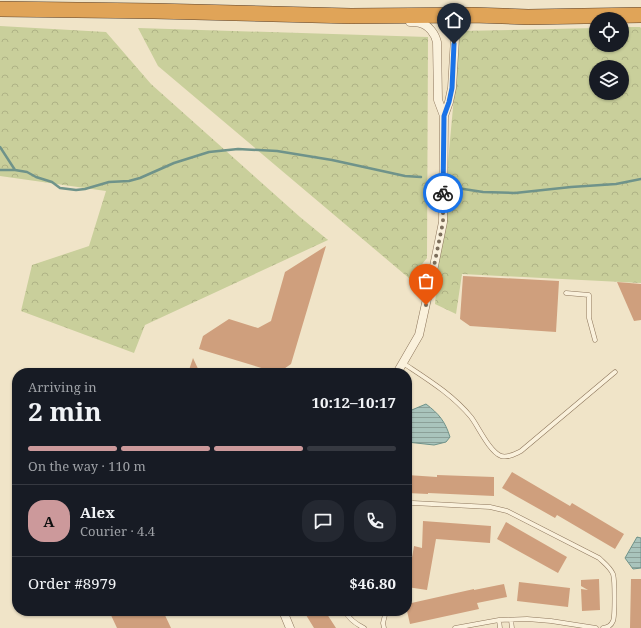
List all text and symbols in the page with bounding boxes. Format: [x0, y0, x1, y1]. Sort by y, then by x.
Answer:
pin [437, 3, 471, 44]
icon: home [443, 9, 465, 31]
map controls [589, 12, 629, 100]
button: locate [589, 12, 629, 52]
button: layers [589, 60, 629, 100]
courier [423, 173, 463, 213]
icon: bike [432, 182, 454, 204]
pin [409, 264, 443, 305]
icon: bag [415, 270, 437, 292]
text: Arriving in [28, 378, 97, 396]
text: 10:12–10:17 [312, 392, 396, 412]
text: 2 min [28, 393, 102, 429]
text: On the way · 110 m [28, 457, 146, 475]
button: chat [302, 500, 344, 542]
button: phone [354, 500, 396, 542]
text: Alex [80, 502, 115, 522]
text: A [43, 511, 55, 531]
text: Courier · 4.4 [80, 522, 155, 540]
text: Order #8979 [28, 573, 116, 593]
text: $46.80 [349, 573, 396, 593]

